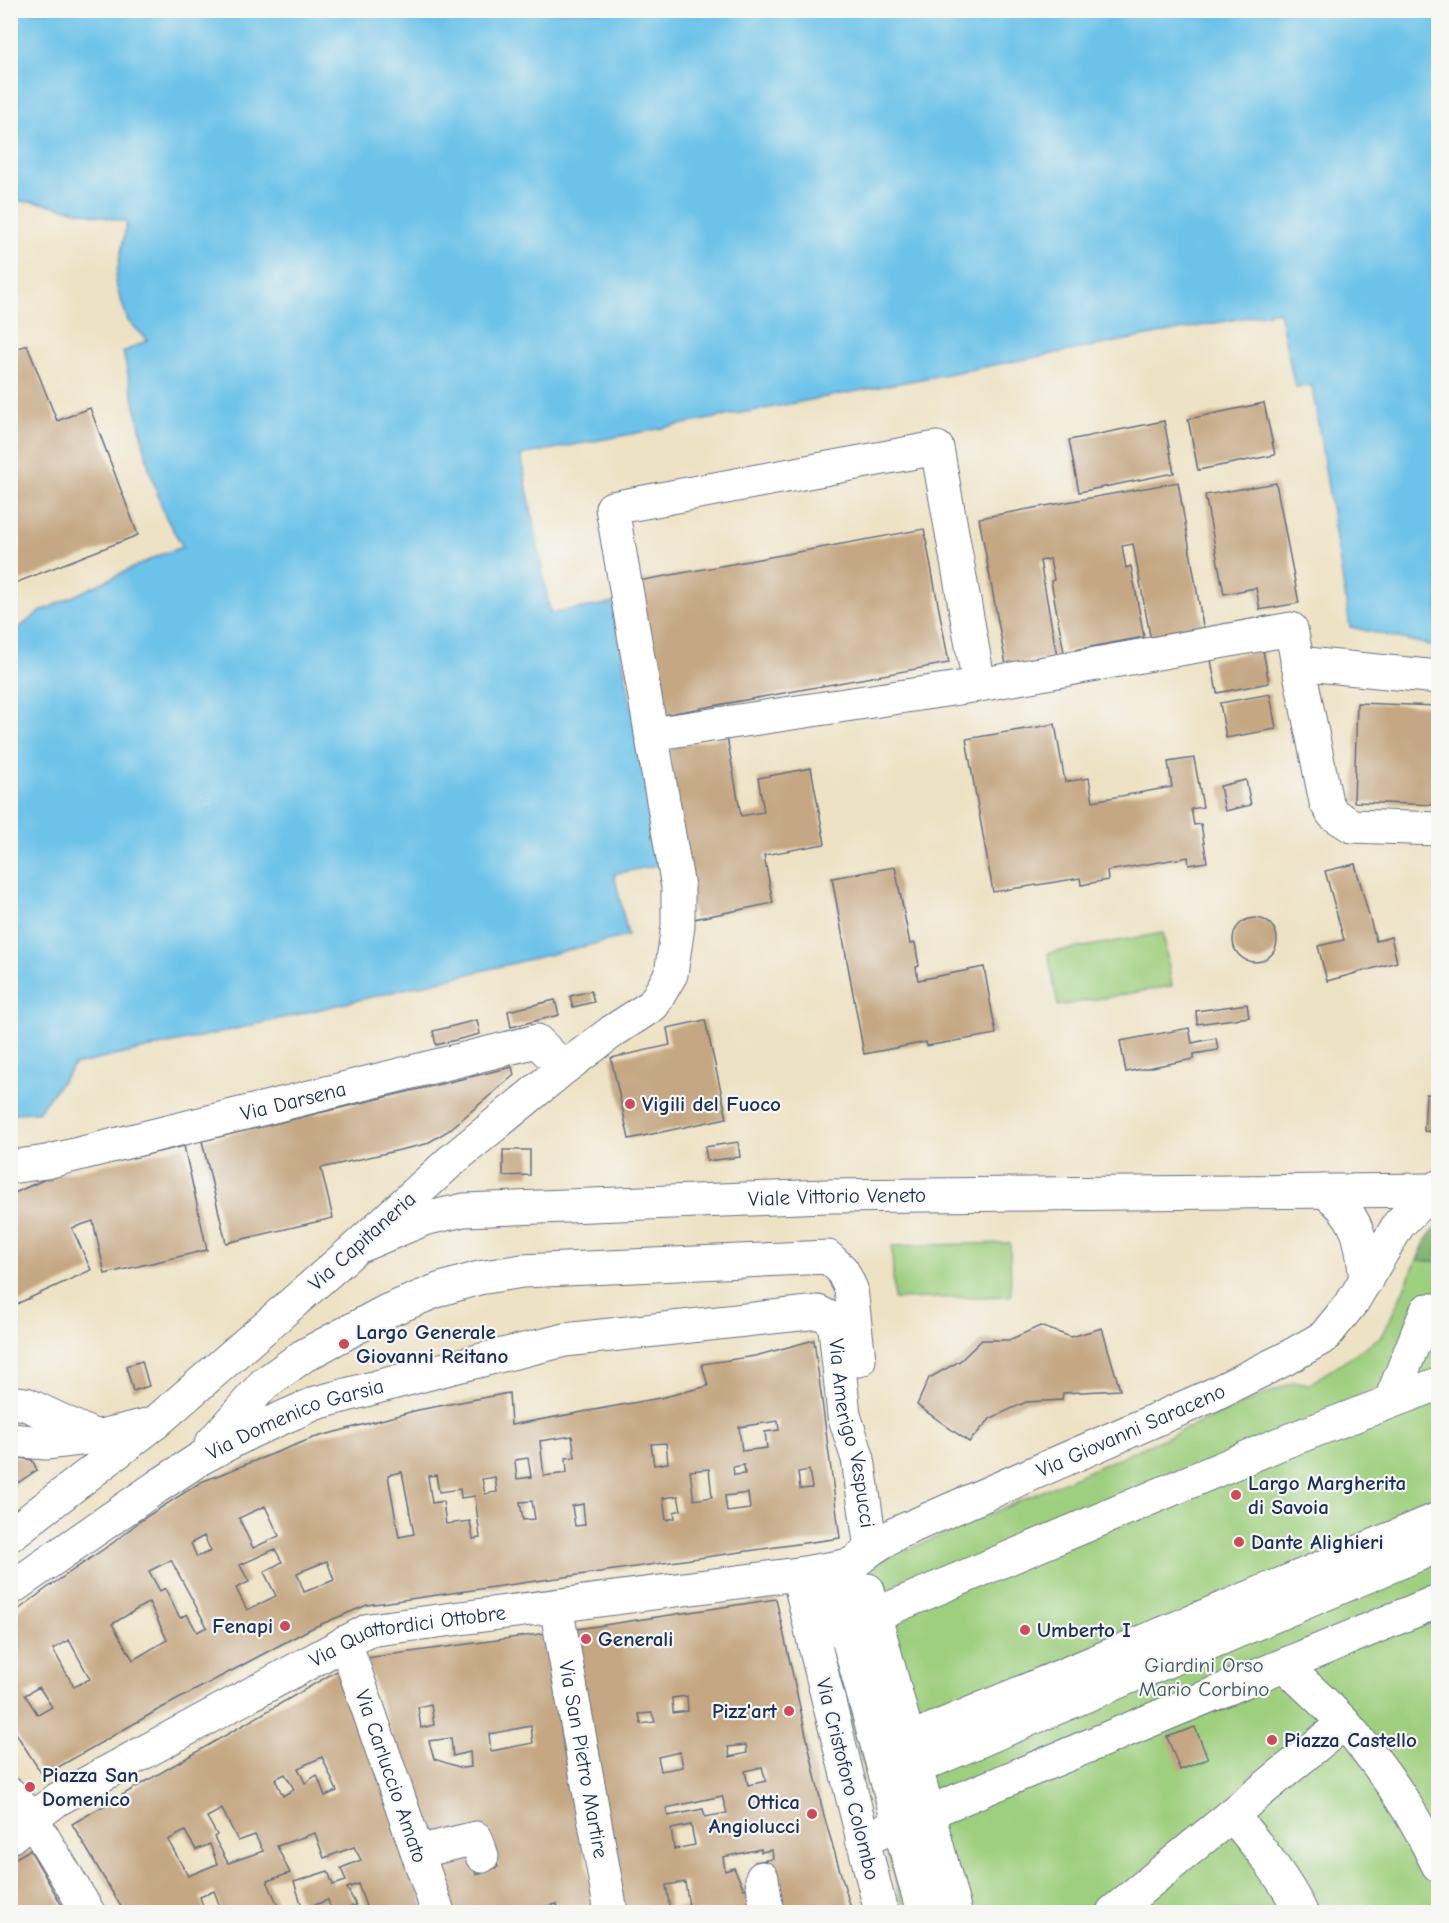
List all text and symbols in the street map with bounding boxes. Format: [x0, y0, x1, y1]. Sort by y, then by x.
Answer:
street label: Via Darsena [238, 1076, 349, 1126]
place label: Vigili del Fuoco [642, 1092, 781, 1116]
marker: Vigili del Fuoco [623, 1097, 637, 1111]
street label: Viale Vittorio Veneto [748, 1183, 926, 1211]
street label: Via Capitaneria [304, 1187, 420, 1295]
place label: Largo Generale Giovanni Reitano [356, 1320, 508, 1368]
marker: Largo Generale Giovanni Reitano [337, 1337, 351, 1351]
street label: Via Amerigo Vespucci [824, 1337, 880, 1529]
street label: Via Domenico Garsia [202, 1374, 386, 1465]
street label: Via Giovanni Saraceno [1033, 1378, 1229, 1482]
place label: Largo Margherita di Savoia [1248, 1471, 1406, 1519]
marker: Largo Margherita di Savoia [1229, 1488, 1243, 1502]
place label: Dante Alighieri [1251, 1530, 1384, 1554]
marker: Dante Alighieri [1232, 1535, 1246, 1549]
street label: Via Quattordici Ottobre [305, 1600, 507, 1672]
place label: Fenapi [212, 1614, 273, 1638]
place label: Umberto I [1037, 1618, 1131, 1642]
marker: Fenapi [278, 1619, 292, 1633]
marker: Umberto I [1018, 1623, 1032, 1637]
place label: Generali [598, 1627, 673, 1651]
marker: Generali [579, 1632, 593, 1646]
park label: Giardini Orso Mario Corbino [1139, 1653, 1269, 1701]
street label: Via San Pietro Martire [554, 1659, 613, 1860]
street label: Via Cristoforo Colombo [811, 1676, 885, 1882]
street label: Via Carluccio Amato [350, 1687, 432, 1866]
place label: Pizz'art [712, 1699, 778, 1723]
marker: Pizz'art [782, 1704, 796, 1718]
place label: Piazza Castello [1284, 1728, 1417, 1752]
marker: Piazza Castello [1265, 1733, 1279, 1747]
place label: Piazza San Domenico [42, 1763, 139, 1811]
marker: Piazza San Domenico [23, 1780, 37, 1794]
place label: Ottica Angiolucci [709, 1790, 800, 1838]
marker: Ottica Angiolucci [805, 1807, 819, 1821]

